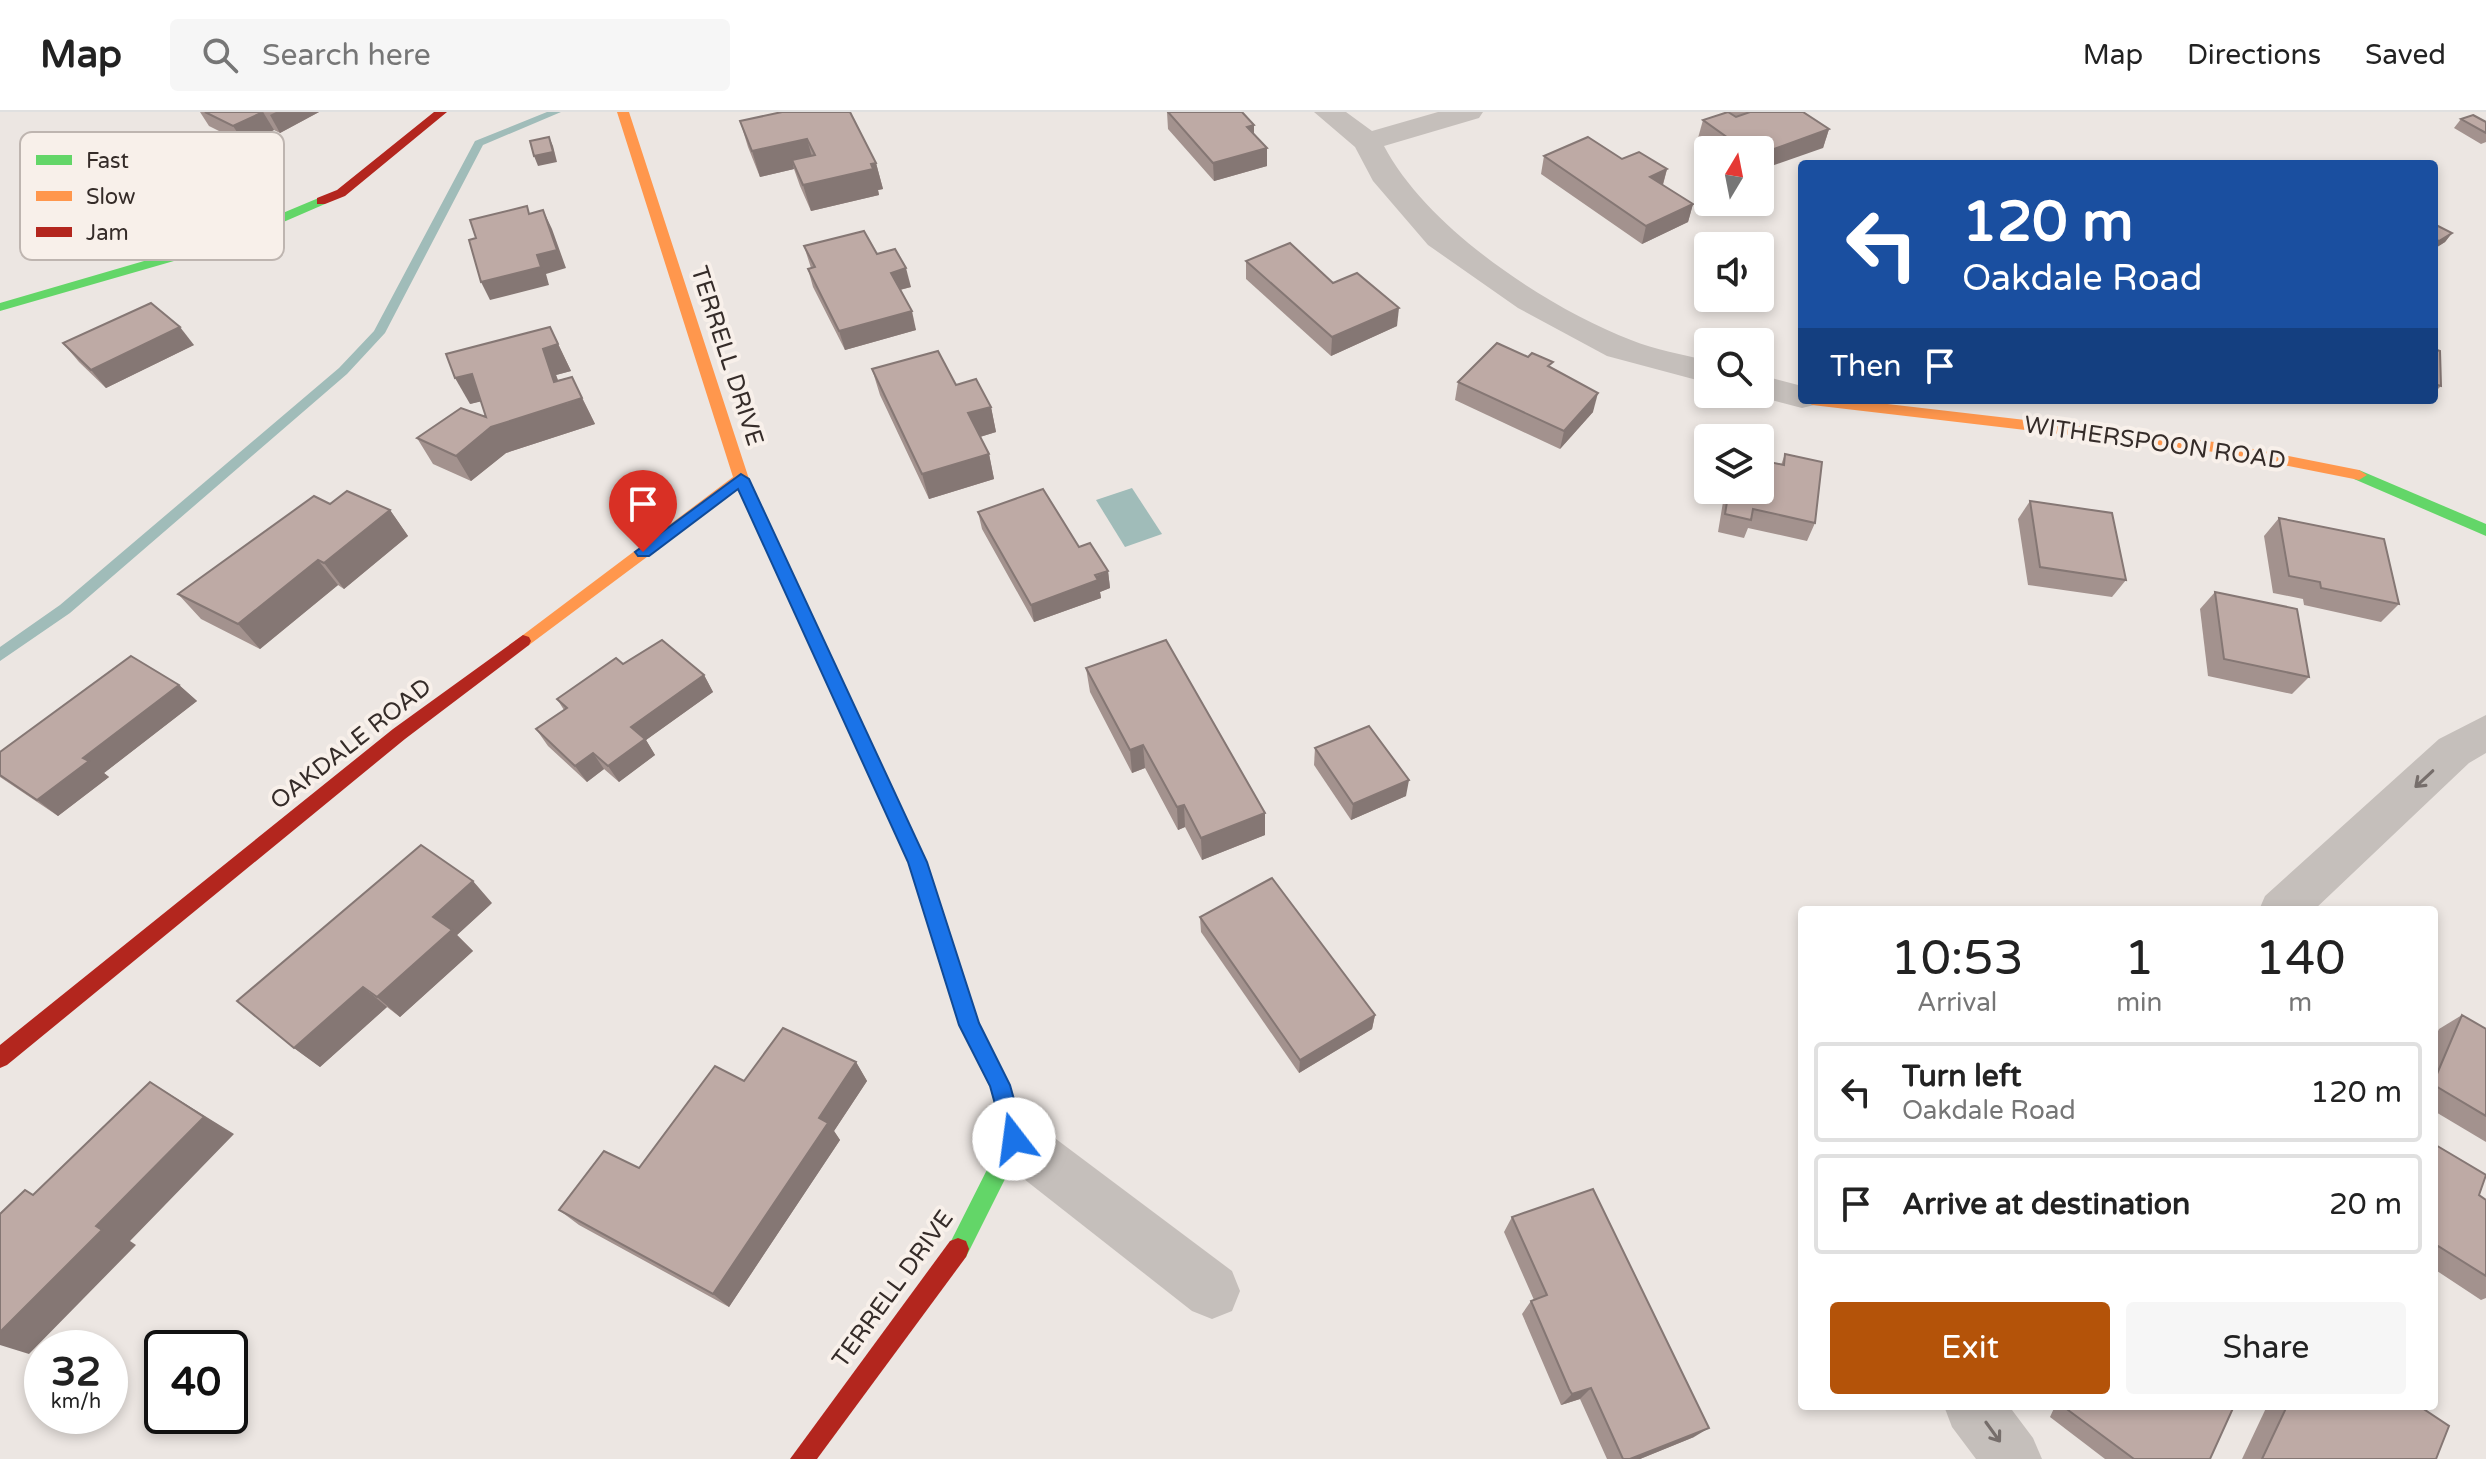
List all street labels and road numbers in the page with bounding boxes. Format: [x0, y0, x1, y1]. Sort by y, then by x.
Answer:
street label: TERRELL DRIVE [684, 262, 770, 450]
street label: WITHERSPOON ROAD [2022, 410, 2288, 476]
street label: OAKDALE ROAD [265, 672, 437, 816]
street label: TERRELL DRIVE [826, 1205, 960, 1373]

